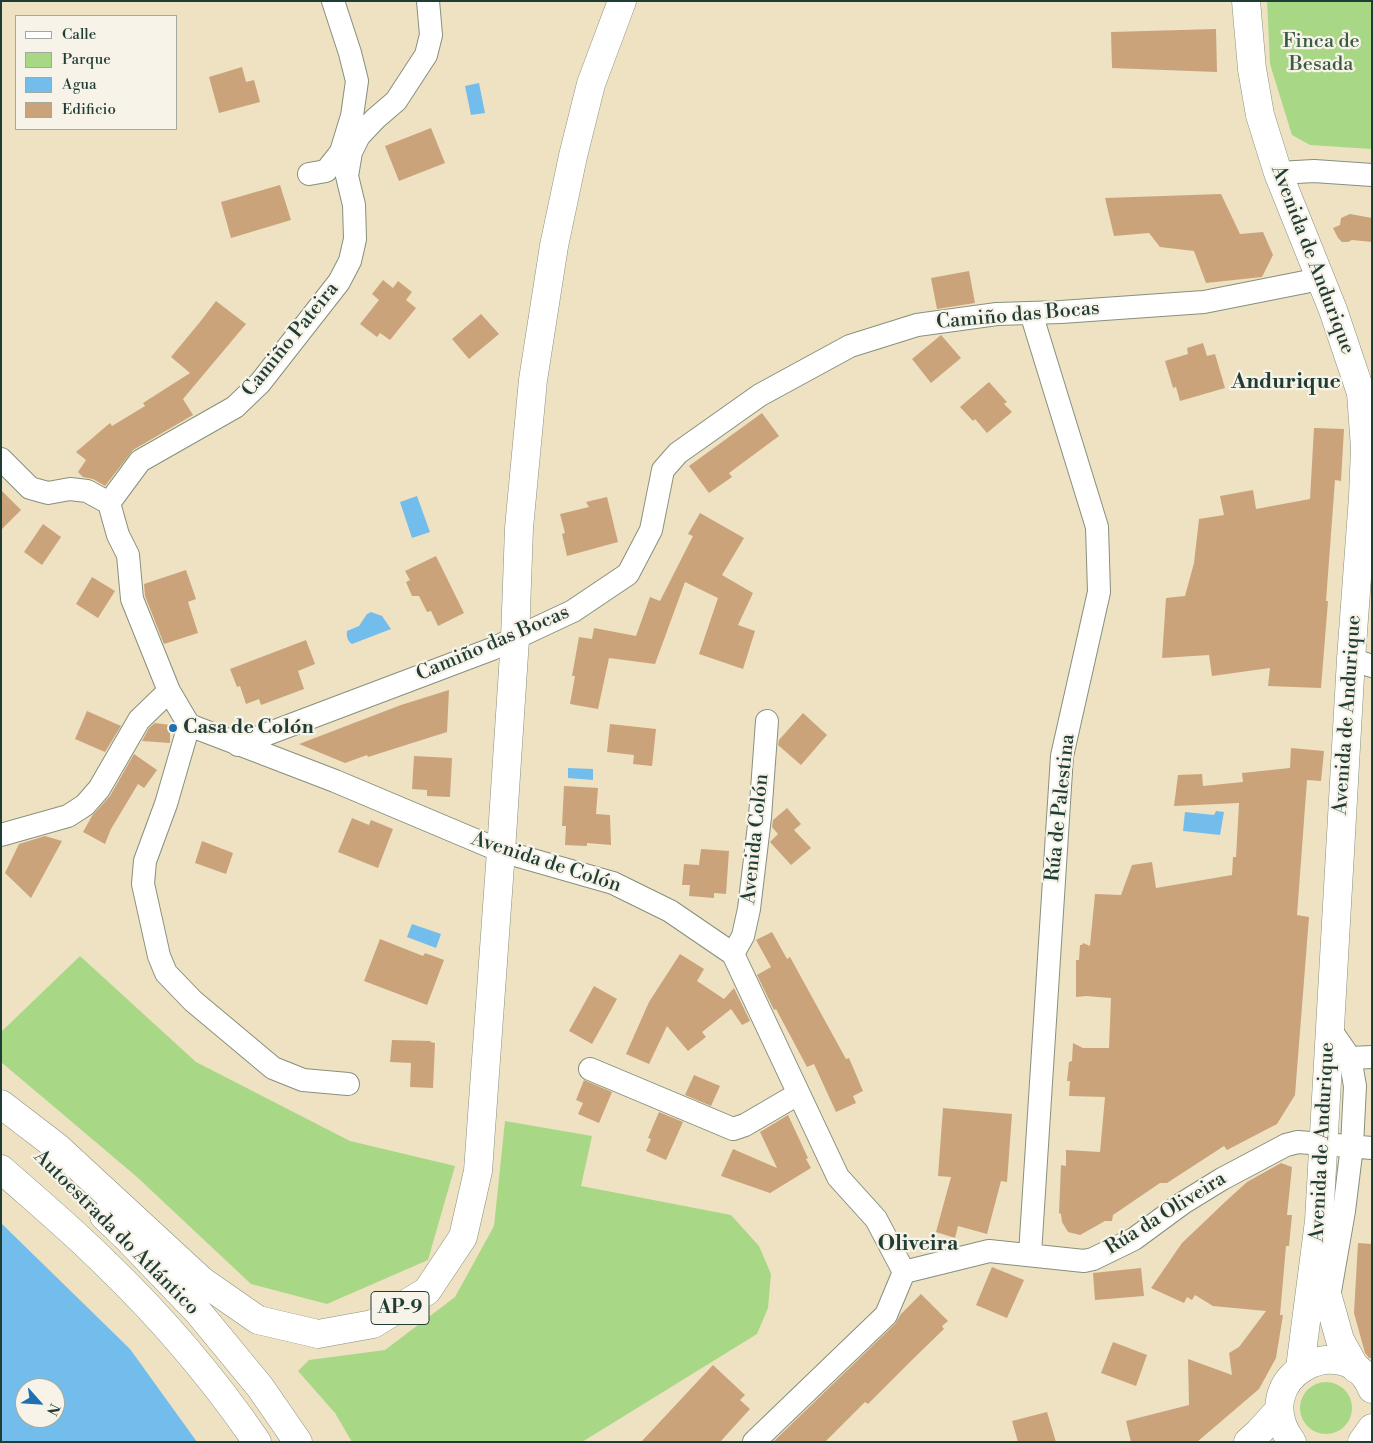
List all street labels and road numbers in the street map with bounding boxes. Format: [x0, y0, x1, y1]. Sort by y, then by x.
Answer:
street label: Avenida de Andurique [1265, 162, 1359, 358]
street label: Camiño Pateira [238, 278, 344, 402]
street label: Camiño das Bocas [935, 297, 1101, 335]
street label: Camiño das Bocas [413, 601, 573, 687]
street label: Avenida de Andurique [1329, 614, 1367, 816]
street label: Rúa de Palestina [1041, 733, 1081, 883]
street label: Avenida Colón [737, 773, 775, 905]
street label: Avenida de Colón [468, 827, 624, 899]
street label: Avenida de Andurique [1306, 1041, 1340, 1243]
street label: Autoestrada do Atlántico [28, 1145, 204, 1321]
street label: Rúa da Oliveira [1101, 1167, 1231, 1261]
road number: AP-9 [371, 1292, 429, 1325]

